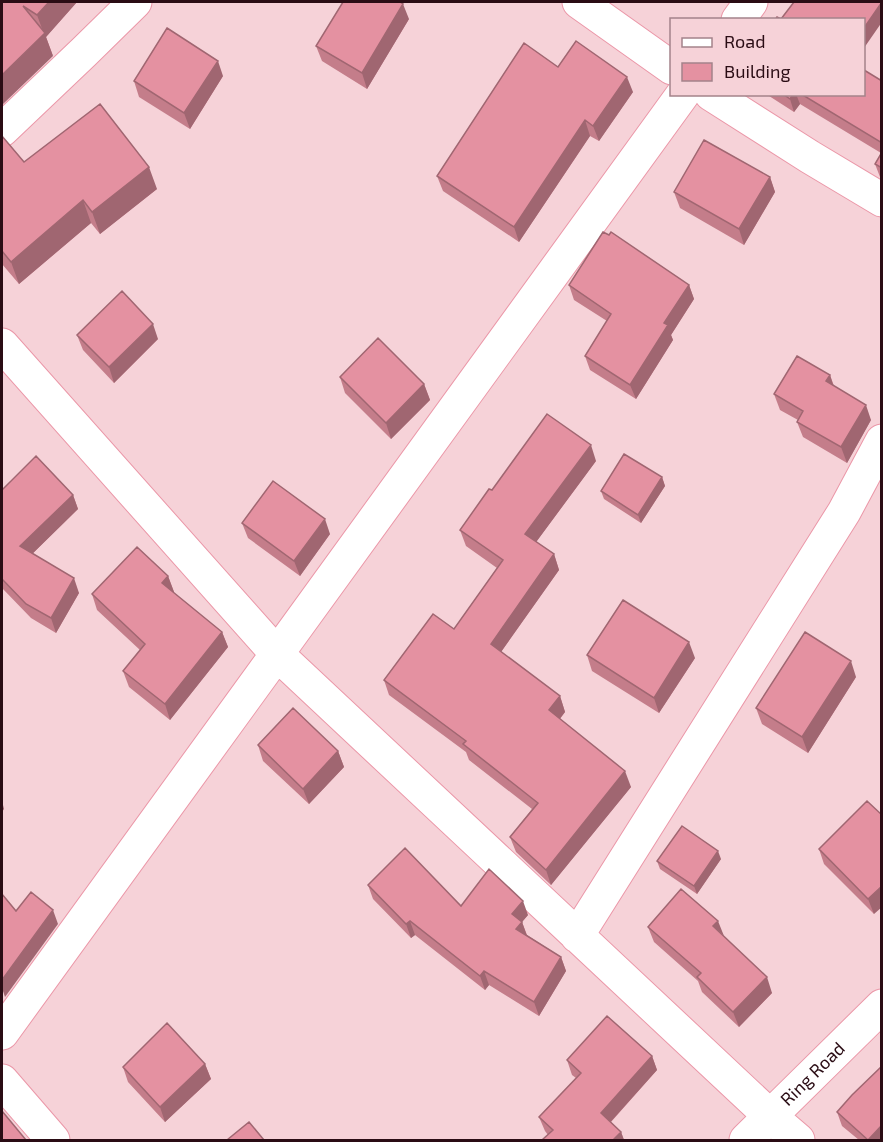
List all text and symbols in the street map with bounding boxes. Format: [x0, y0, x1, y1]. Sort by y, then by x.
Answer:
legend [670, 18, 865, 96]
text: Road [724, 30, 765, 52]
text: Building [724, 60, 791, 82]
street label: Ring Road [775, 1037, 849, 1110]

